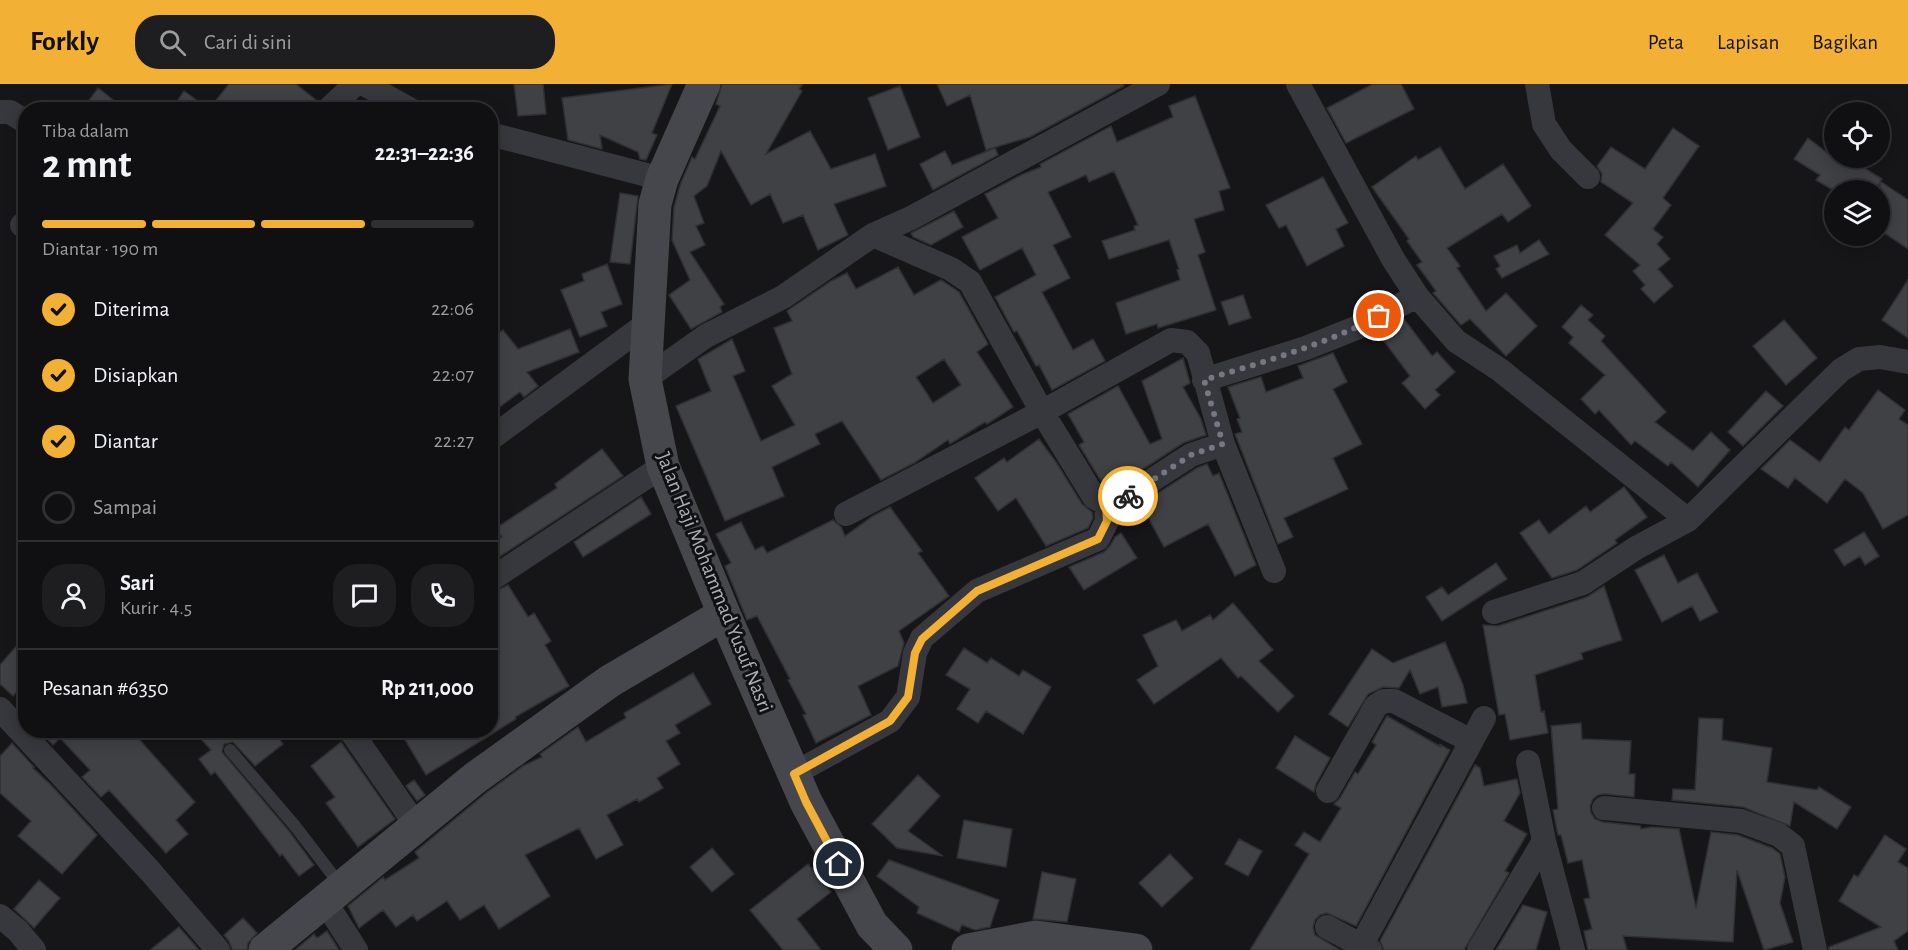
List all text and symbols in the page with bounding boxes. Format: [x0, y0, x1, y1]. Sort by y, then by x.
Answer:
search box [135, 15, 555, 69]
icon: search [156, 26, 189, 59]
text: Forkly [30, 28, 99, 56]
text: Cari di sini [204, 31, 292, 53]
text: Peta [1648, 32, 1684, 53]
text: Lapisan [1717, 32, 1779, 53]
text: Bagikan [1812, 32, 1878, 53]
map controls [1824, 102, 1890, 246]
button: locate [1824, 102, 1890, 168]
text: Tiba dalam [42, 121, 129, 141]
text: 22:31–22:36 [375, 142, 474, 164]
text: 2 mnt [42, 146, 131, 185]
button: layers [1824, 180, 1890, 246]
text: Diantar · 190 m [42, 239, 158, 259]
pin [1353, 290, 1404, 341]
icon: check [42, 293, 75, 326]
text: Diterima [93, 298, 170, 320]
text: 22:06 [431, 299, 474, 319]
icon: bag [1362, 299, 1395, 332]
icon: check [42, 359, 75, 392]
text: Disiapkan [93, 364, 178, 386]
text: 22:07 [432, 365, 474, 385]
icon: check [42, 425, 75, 458]
text: Diantar [93, 430, 158, 452]
text: 22:27 [434, 431, 474, 451]
street label: Jalan Haji Mohammad Yusuf Nasri [653, 449, 776, 715]
courier [1098, 466, 1158, 526]
icon: bike [1112, 480, 1145, 513]
text: Sampai [93, 496, 157, 518]
button: person [42, 564, 105, 627]
button: chat [333, 564, 396, 627]
button: phone [411, 564, 474, 627]
text: Sari [120, 572, 154, 594]
text: Kurir · 4.5 [120, 598, 192, 618]
text: Pesanan #6350 [42, 677, 169, 699]
text: Rp 211,000 [381, 677, 474, 699]
pin [813, 838, 864, 889]
icon: home [822, 847, 855, 880]

